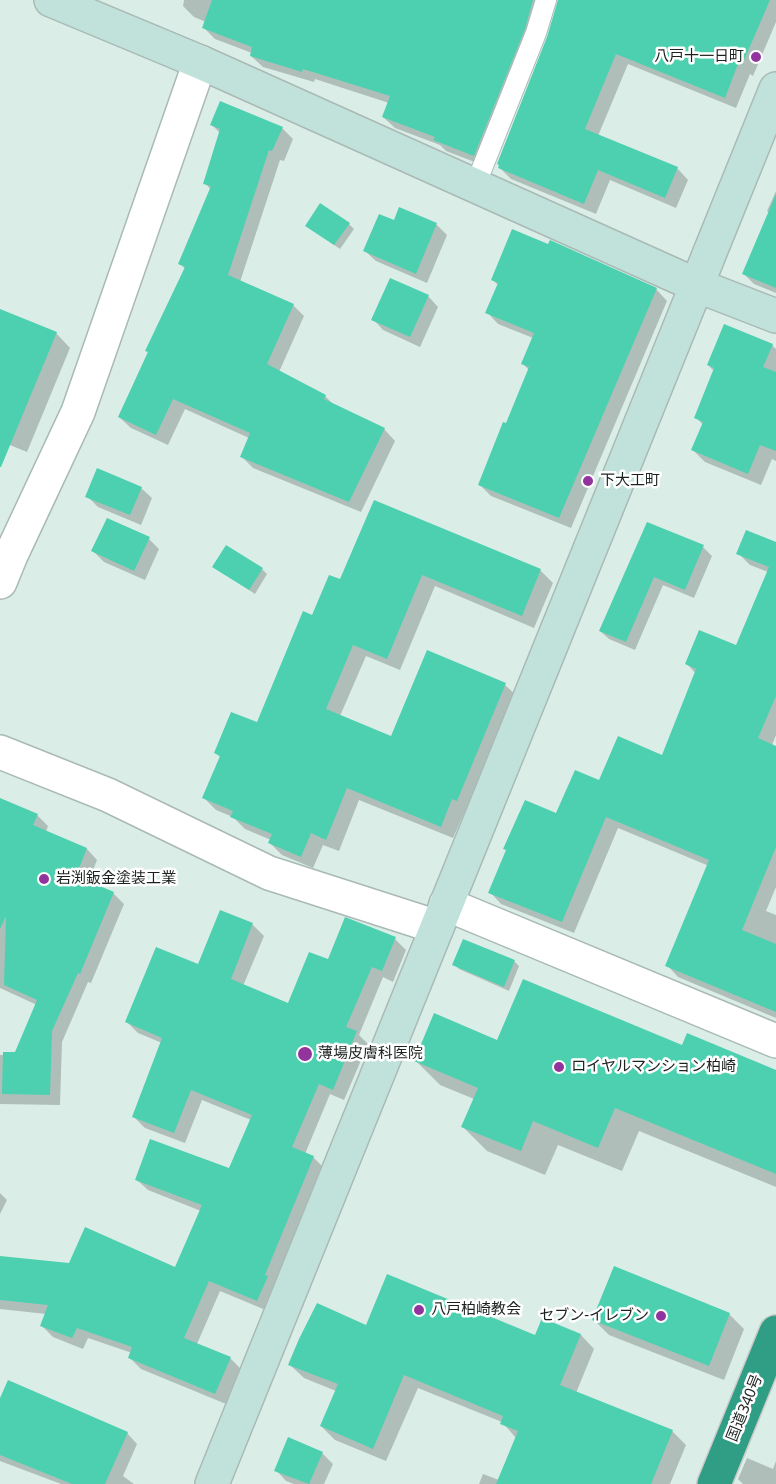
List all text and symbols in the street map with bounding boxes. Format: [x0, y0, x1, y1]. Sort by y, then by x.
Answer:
place label: 八戸十一日町 [654, 48, 744, 66]
marker: 八戸十一日町 [749, 50, 763, 64]
place label: 下大工町 [600, 472, 660, 490]
marker: 下大工町 [581, 474, 595, 488]
place label: 岩渕鈑金塗装工業 [56, 870, 176, 888]
marker: 岩渕鈑金塗装工業 [37, 872, 51, 886]
marker: 薄場皮膚科医院 [296, 1045, 314, 1063]
place label: 薄場皮膚科医院 [318, 1045, 423, 1063]
place label: ロイヤルマンション柏崎 [571, 1058, 736, 1076]
marker: ロイヤルマンション柏崎 [552, 1060, 566, 1074]
place label: 八戸柏崎教会 [431, 1301, 521, 1319]
marker: 八戸柏崎教会 [412, 1303, 426, 1317]
place label: セブン-イレブン [539, 1307, 649, 1325]
marker: セブン-イレブン [654, 1309, 668, 1323]
street label: 国道340号 [723, 1372, 767, 1444]

